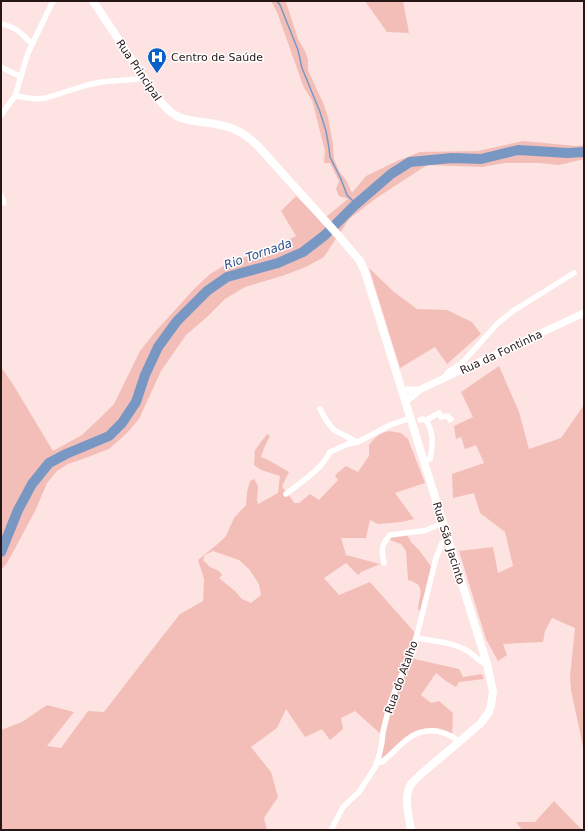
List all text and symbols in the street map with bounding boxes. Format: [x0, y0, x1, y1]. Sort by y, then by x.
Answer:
street label: Rua Principal [113, 37, 164, 103]
hospital icon: Centro de Saúde [146, 46, 168, 74]
place label: Centro de Saúde [171, 51, 263, 64]
water label: Rio Tornada [222, 236, 294, 272]
street label: Rua da Fontinha [458, 328, 544, 377]
street label: Rua São Jacinto [430, 500, 467, 586]
street label: Rua do Atalho [382, 639, 421, 715]

